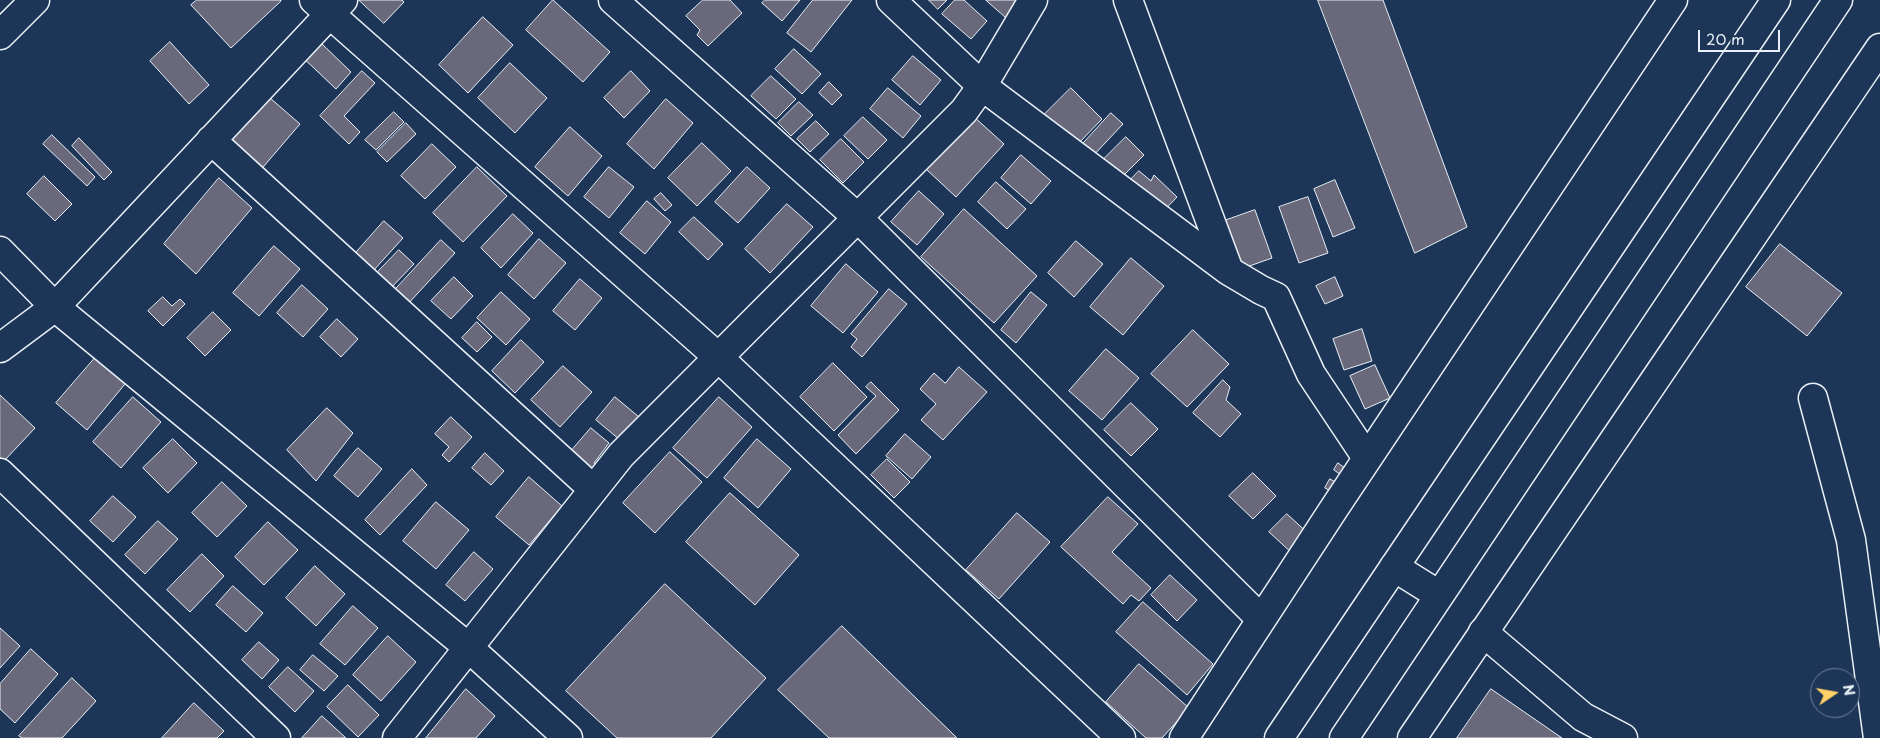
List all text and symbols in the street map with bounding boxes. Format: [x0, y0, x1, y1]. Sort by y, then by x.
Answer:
scale bar [1700, 20, 1782, 52]
text: 20 m [1706, 27, 1745, 50]
north arrow [1810, 668, 1860, 718]
text: N [1838, 682, 1861, 698]

